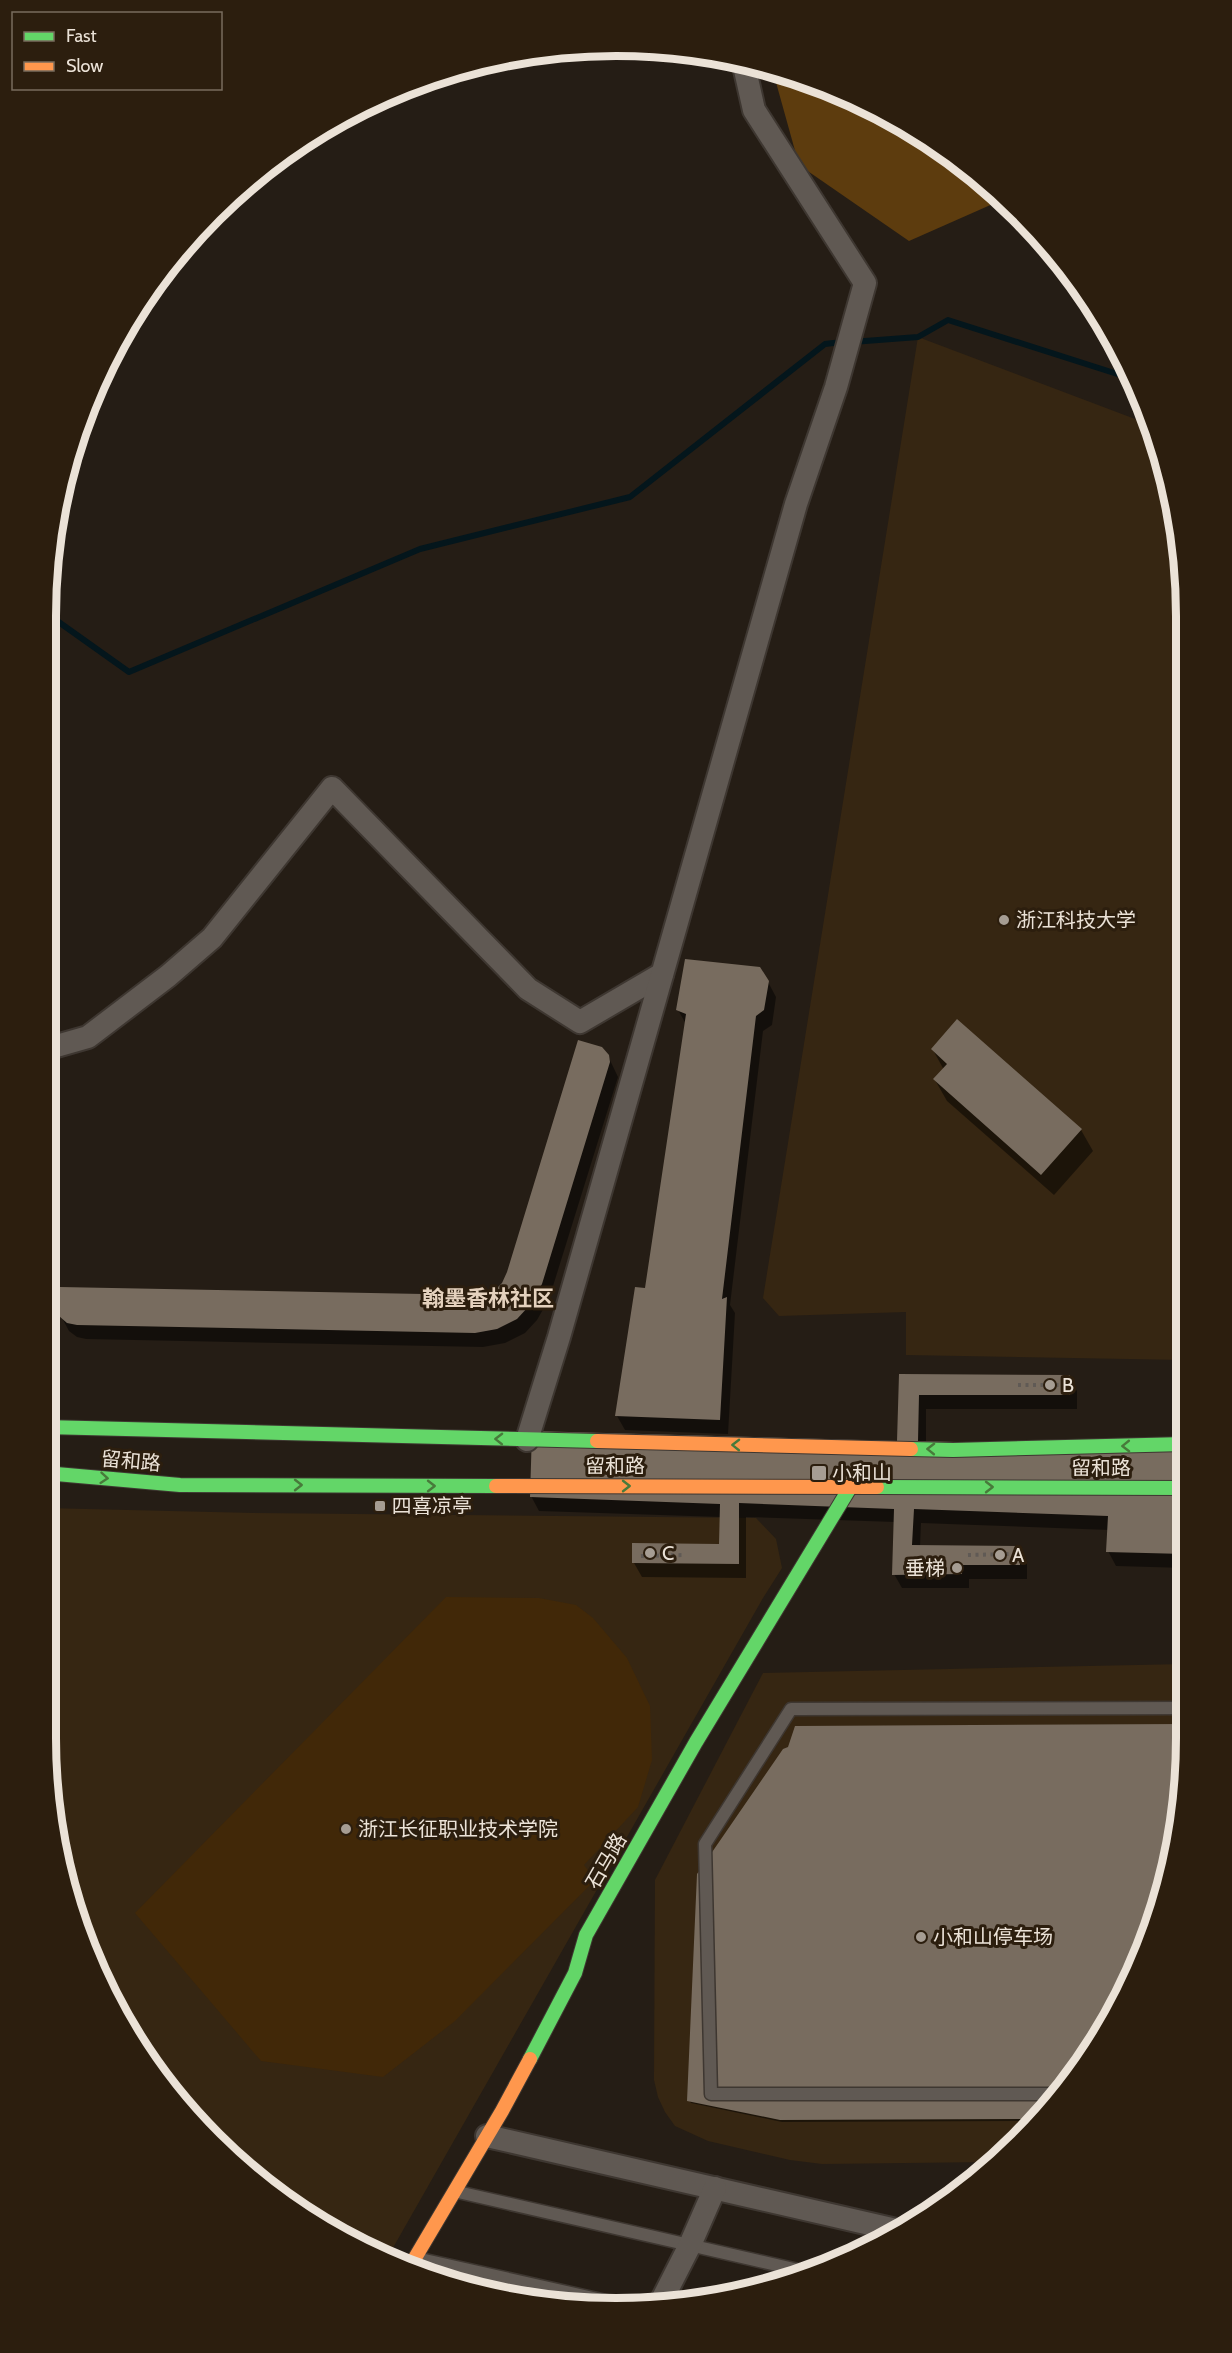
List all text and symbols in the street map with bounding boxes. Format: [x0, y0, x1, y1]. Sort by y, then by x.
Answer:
legend [12, 12, 222, 90]
text: Fast [66, 25, 97, 47]
text: Slow [66, 55, 103, 77]
place label: 浙江科技大学 [1016, 908, 1136, 932]
marker: 浙江科技大学 [997, 913, 1011, 927]
district label: 翰墨香林社区 [422, 1285, 554, 1312]
place label: B [1062, 1373, 1074, 1397]
marker: B [1043, 1378, 1057, 1392]
one-way arrow [495, 1433, 504, 1445]
one-way arrow [732, 1439, 741, 1451]
one-way arrow [1122, 1440, 1131, 1452]
one-way arrow [927, 1443, 936, 1456]
street label: 留和路 [100, 1446, 162, 1476]
street label: 留和路 [585, 1454, 645, 1478]
street label: 留和路 [1071, 1456, 1131, 1480]
place label: 小和山 [832, 1461, 892, 1485]
marker: 小和山 [810, 1464, 828, 1482]
one-way arrow [99, 1471, 108, 1484]
one-way arrow [294, 1479, 303, 1491]
one-way arrow [427, 1480, 436, 1492]
one-way arrow [622, 1480, 631, 1492]
one-way arrow [985, 1481, 994, 1493]
place label: 四喜凉亭 [392, 1494, 472, 1518]
marker: 四喜凉亭 [373, 1499, 387, 1513]
place label: C [662, 1541, 674, 1565]
place label: A [1012, 1543, 1025, 1567]
marker: C [643, 1546, 657, 1560]
marker: A [993, 1548, 1007, 1562]
place label: 垂梯 [905, 1556, 945, 1580]
marker: 垂梯 [950, 1561, 964, 1575]
place label: 浙江长征职业技术学院 [358, 1817, 558, 1841]
marker: 浙江长征职业技术学院 [339, 1822, 353, 1836]
street label: 石马路 [581, 1829, 631, 1893]
place label: 小和山停车场 [933, 1925, 1053, 1949]
marker: 小和山停车场 [914, 1930, 928, 1944]

